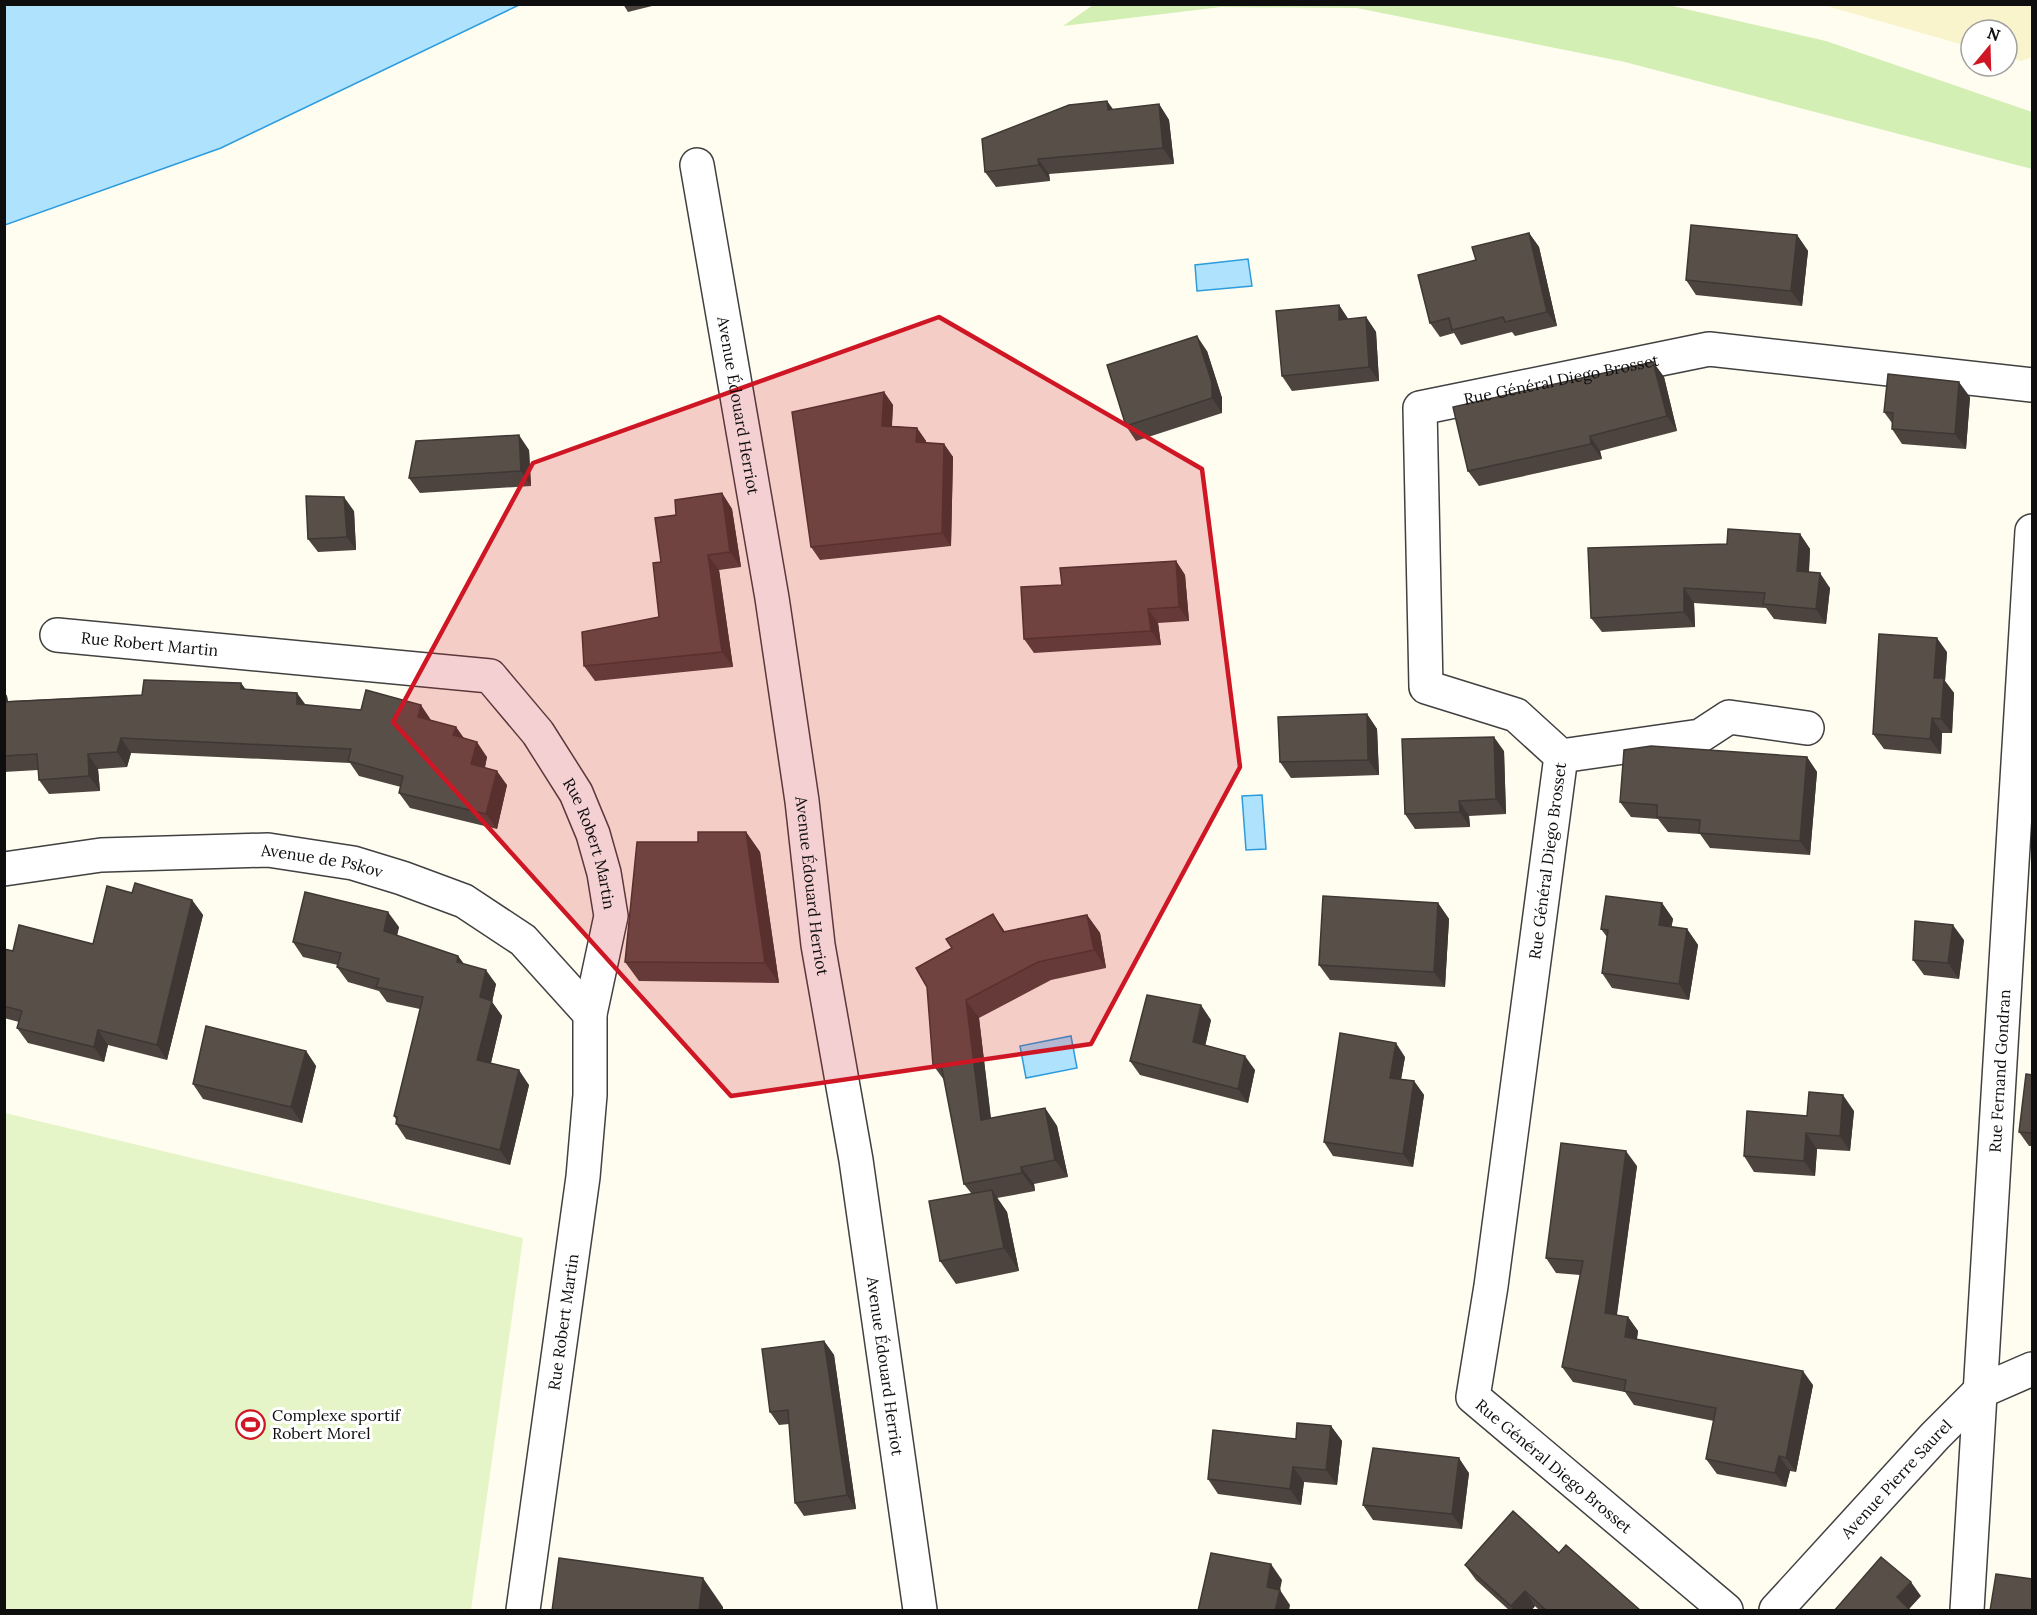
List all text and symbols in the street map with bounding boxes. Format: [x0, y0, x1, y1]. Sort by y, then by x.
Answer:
north arrow [1959, 18, 2019, 78]
text: N [1985, 22, 2003, 45]
street label: Avenue Édouard Herriot [713, 314, 764, 497]
street label: Rue Général Diego Brosset [1462, 349, 1661, 409]
street label: Rue Robert Martin [80, 627, 219, 660]
street label: Rue Général Diego Brosset [1524, 760, 1570, 961]
street label: Rue Robert Martin [559, 774, 620, 911]
street label: Avenue Édouard Herriot [791, 794, 833, 978]
street label: Avenue de Pskov [260, 840, 386, 882]
street label: Rue Fernand Gondran [1985, 988, 2014, 1153]
street label: Rue Robert Martin [544, 1252, 583, 1392]
street label: Avenue Édouard Herriot [863, 1274, 908, 1458]
street label: Rue Général Diego Brosset [1472, 1395, 1637, 1538]
place label: Complexe sportif Robert Morel [272, 1405, 402, 1443]
sports icon: Complexe sportif Robert Morel [235, 1408, 267, 1440]
street label: Avenue Pierre Saurel [1836, 1415, 1956, 1543]

